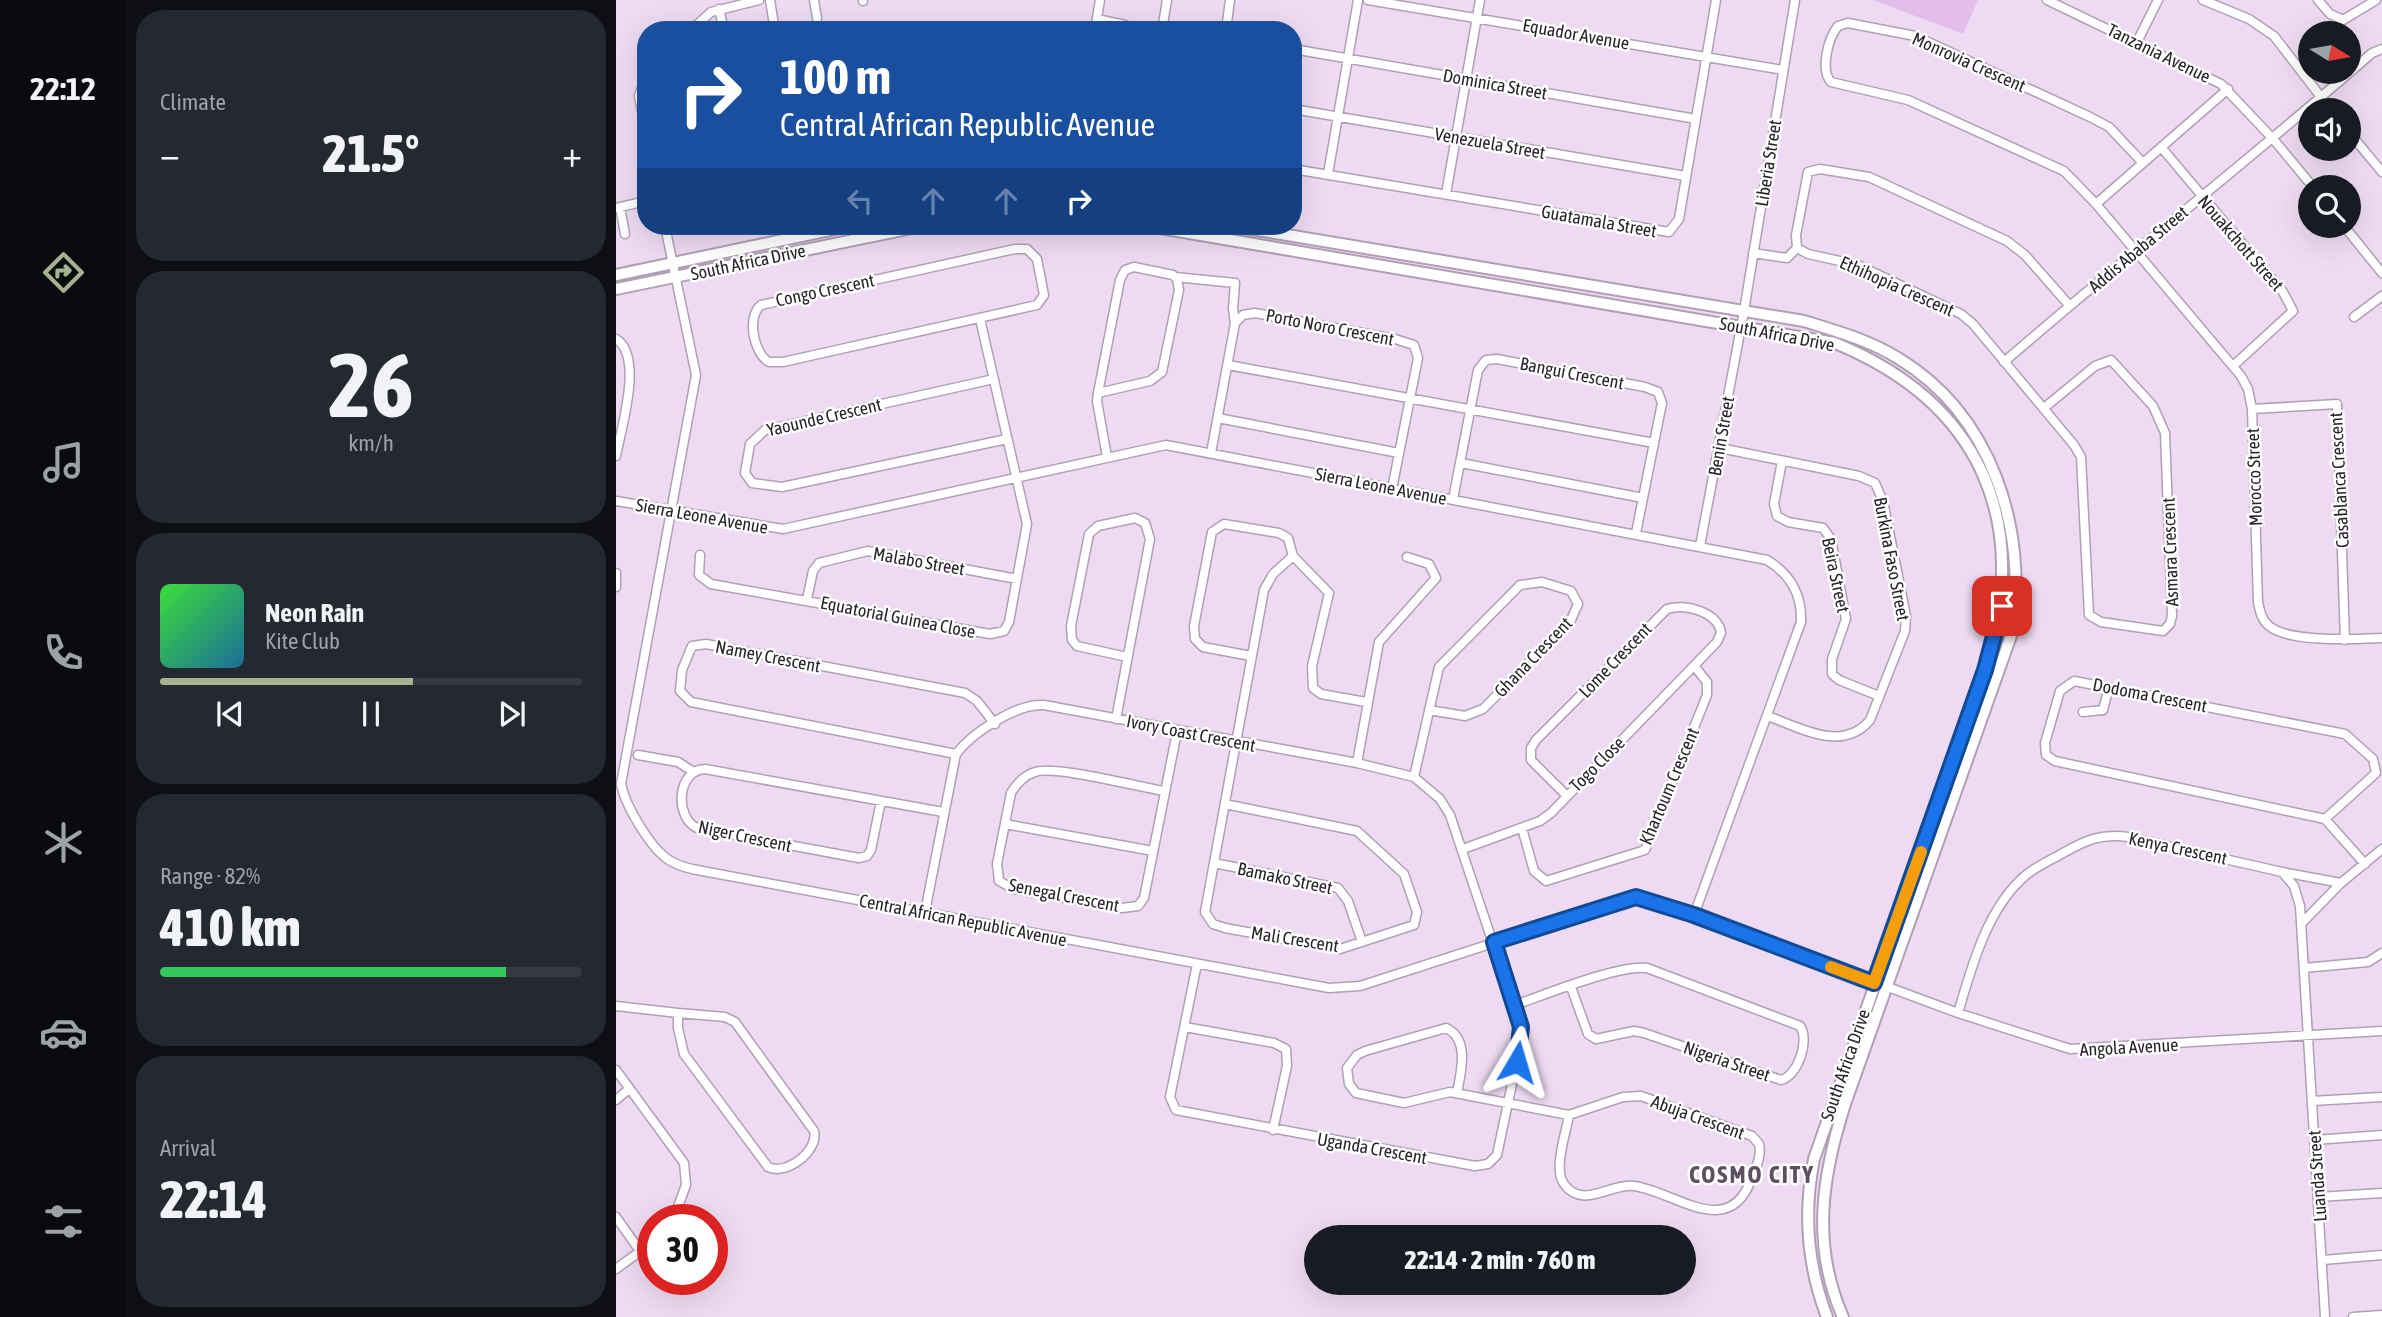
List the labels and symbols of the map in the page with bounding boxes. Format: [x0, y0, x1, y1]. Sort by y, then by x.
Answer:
street label: Equador Avenue [1521, 14, 1631, 54]
street label: Tanzania Avenue [2104, 19, 2214, 87]
north arrow [2298, 21, 2361, 84]
street label: Monrovia Crescent [1909, 28, 2029, 96]
street label: Dominica Street [1441, 64, 1549, 104]
street label: Liberia Street [1751, 118, 1785, 208]
street label: Venezuela Street [1433, 123, 1547, 163]
street label: Nouakchott Street [2194, 191, 2288, 295]
street label: Guatamala Street [1540, 201, 1658, 241]
street label: Addis Ababa Street [2084, 201, 2192, 297]
street label: South Africa Drive [689, 240, 807, 284]
street label: Ethihopia Crescent [1836, 251, 1958, 321]
street label: Congo Crescent [774, 269, 876, 311]
street label: Porto Noro Crescent [1264, 304, 1396, 350]
street label: South Africa Drive [1718, 313, 1836, 355]
street label: Bangui Crescent [1518, 353, 1626, 393]
street label: Yaounde Crescent [765, 394, 883, 440]
street label: Benin Street [1704, 395, 1738, 477]
street label: Casablanca Crescent [2325, 412, 2353, 548]
street label: Morocco Street [2242, 428, 2266, 526]
street label: Sierra Leone Avenue [1313, 463, 1449, 509]
street label: Sierra Leone Avenue [634, 494, 770, 538]
street label: Burkina Faso Street [1870, 495, 1914, 623]
street label: Asmara Crescent [2158, 497, 2182, 607]
street label: Beira Street [1818, 536, 1854, 614]
street label: Malabo Street [872, 543, 966, 579]
pin [1972, 576, 2032, 636]
street label: Equatorial Guinea Close [819, 592, 977, 642]
street label: Ghana Crescent [1490, 613, 1576, 701]
street label: Lome Crescent [1574, 618, 1656, 702]
street label: Namey Crescent [714, 636, 822, 676]
street label: Dodoma Crescent [2091, 674, 2209, 716]
street label: Ivory Coast Crescent [1125, 710, 1257, 756]
street label: Khartoum Crescent [1635, 724, 1703, 848]
street label: Togo Close [1565, 732, 1629, 796]
street label: Niger Crescent [696, 816, 794, 856]
street label: Kenya Crescent [2127, 827, 2229, 869]
street label: Bamako Street [1236, 858, 1334, 898]
street label: Senegal Crescent [1007, 874, 1121, 916]
street label: Central African Republic Avenue [857, 890, 1069, 950]
street label: Mali Crescent [1250, 922, 1340, 956]
street label: South Africa Drive [1816, 1006, 1874, 1124]
position arrow [1480, 1025, 1554, 1099]
street label: Angola Avenue [2079, 1034, 2179, 1060]
street label: Nigeria Street [1681, 1036, 1773, 1086]
street label: Abuja Crescent [1648, 1090, 1748, 1144]
street label: Uganda Crescent [1315, 1128, 1429, 1168]
street label: Luanda Street [2303, 1130, 2331, 1222]
district label: COSMO CITY [1689, 1161, 1815, 1188]
speed limit sign: 30 [637, 1204, 728, 1295]

